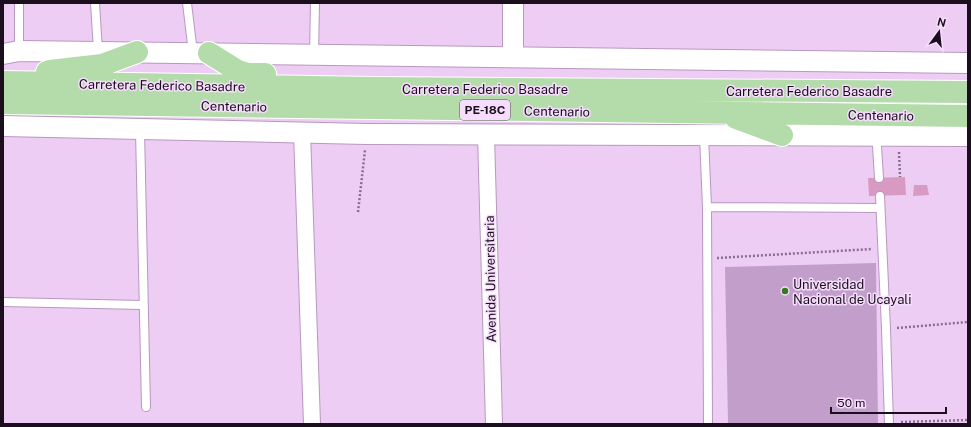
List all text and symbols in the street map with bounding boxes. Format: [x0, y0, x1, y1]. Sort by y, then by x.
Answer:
north arrow [919, 12, 959, 52]
text: N [936, 15, 947, 29]
street label: Carretera Federico Basadre [79, 77, 245, 94]
street label: Carretera Federico Basadre [402, 82, 568, 97]
street label: Carretera Federico Basadre [726, 84, 892, 99]
street label: Centenario [201, 98, 267, 115]
road number: PE-18C [460, 100, 510, 120]
street label: Centenario [524, 103, 590, 120]
street label: Centenario [848, 107, 914, 124]
street label: Avenida Universitaria [482, 215, 499, 343]
place label: Universidad Nacional de Ucayali [793, 277, 911, 307]
marker: Universidad Nacional de Ucayali [780, 286, 790, 296]
scale bar [831, 389, 946, 415]
text: 50 m [837, 396, 865, 410]

